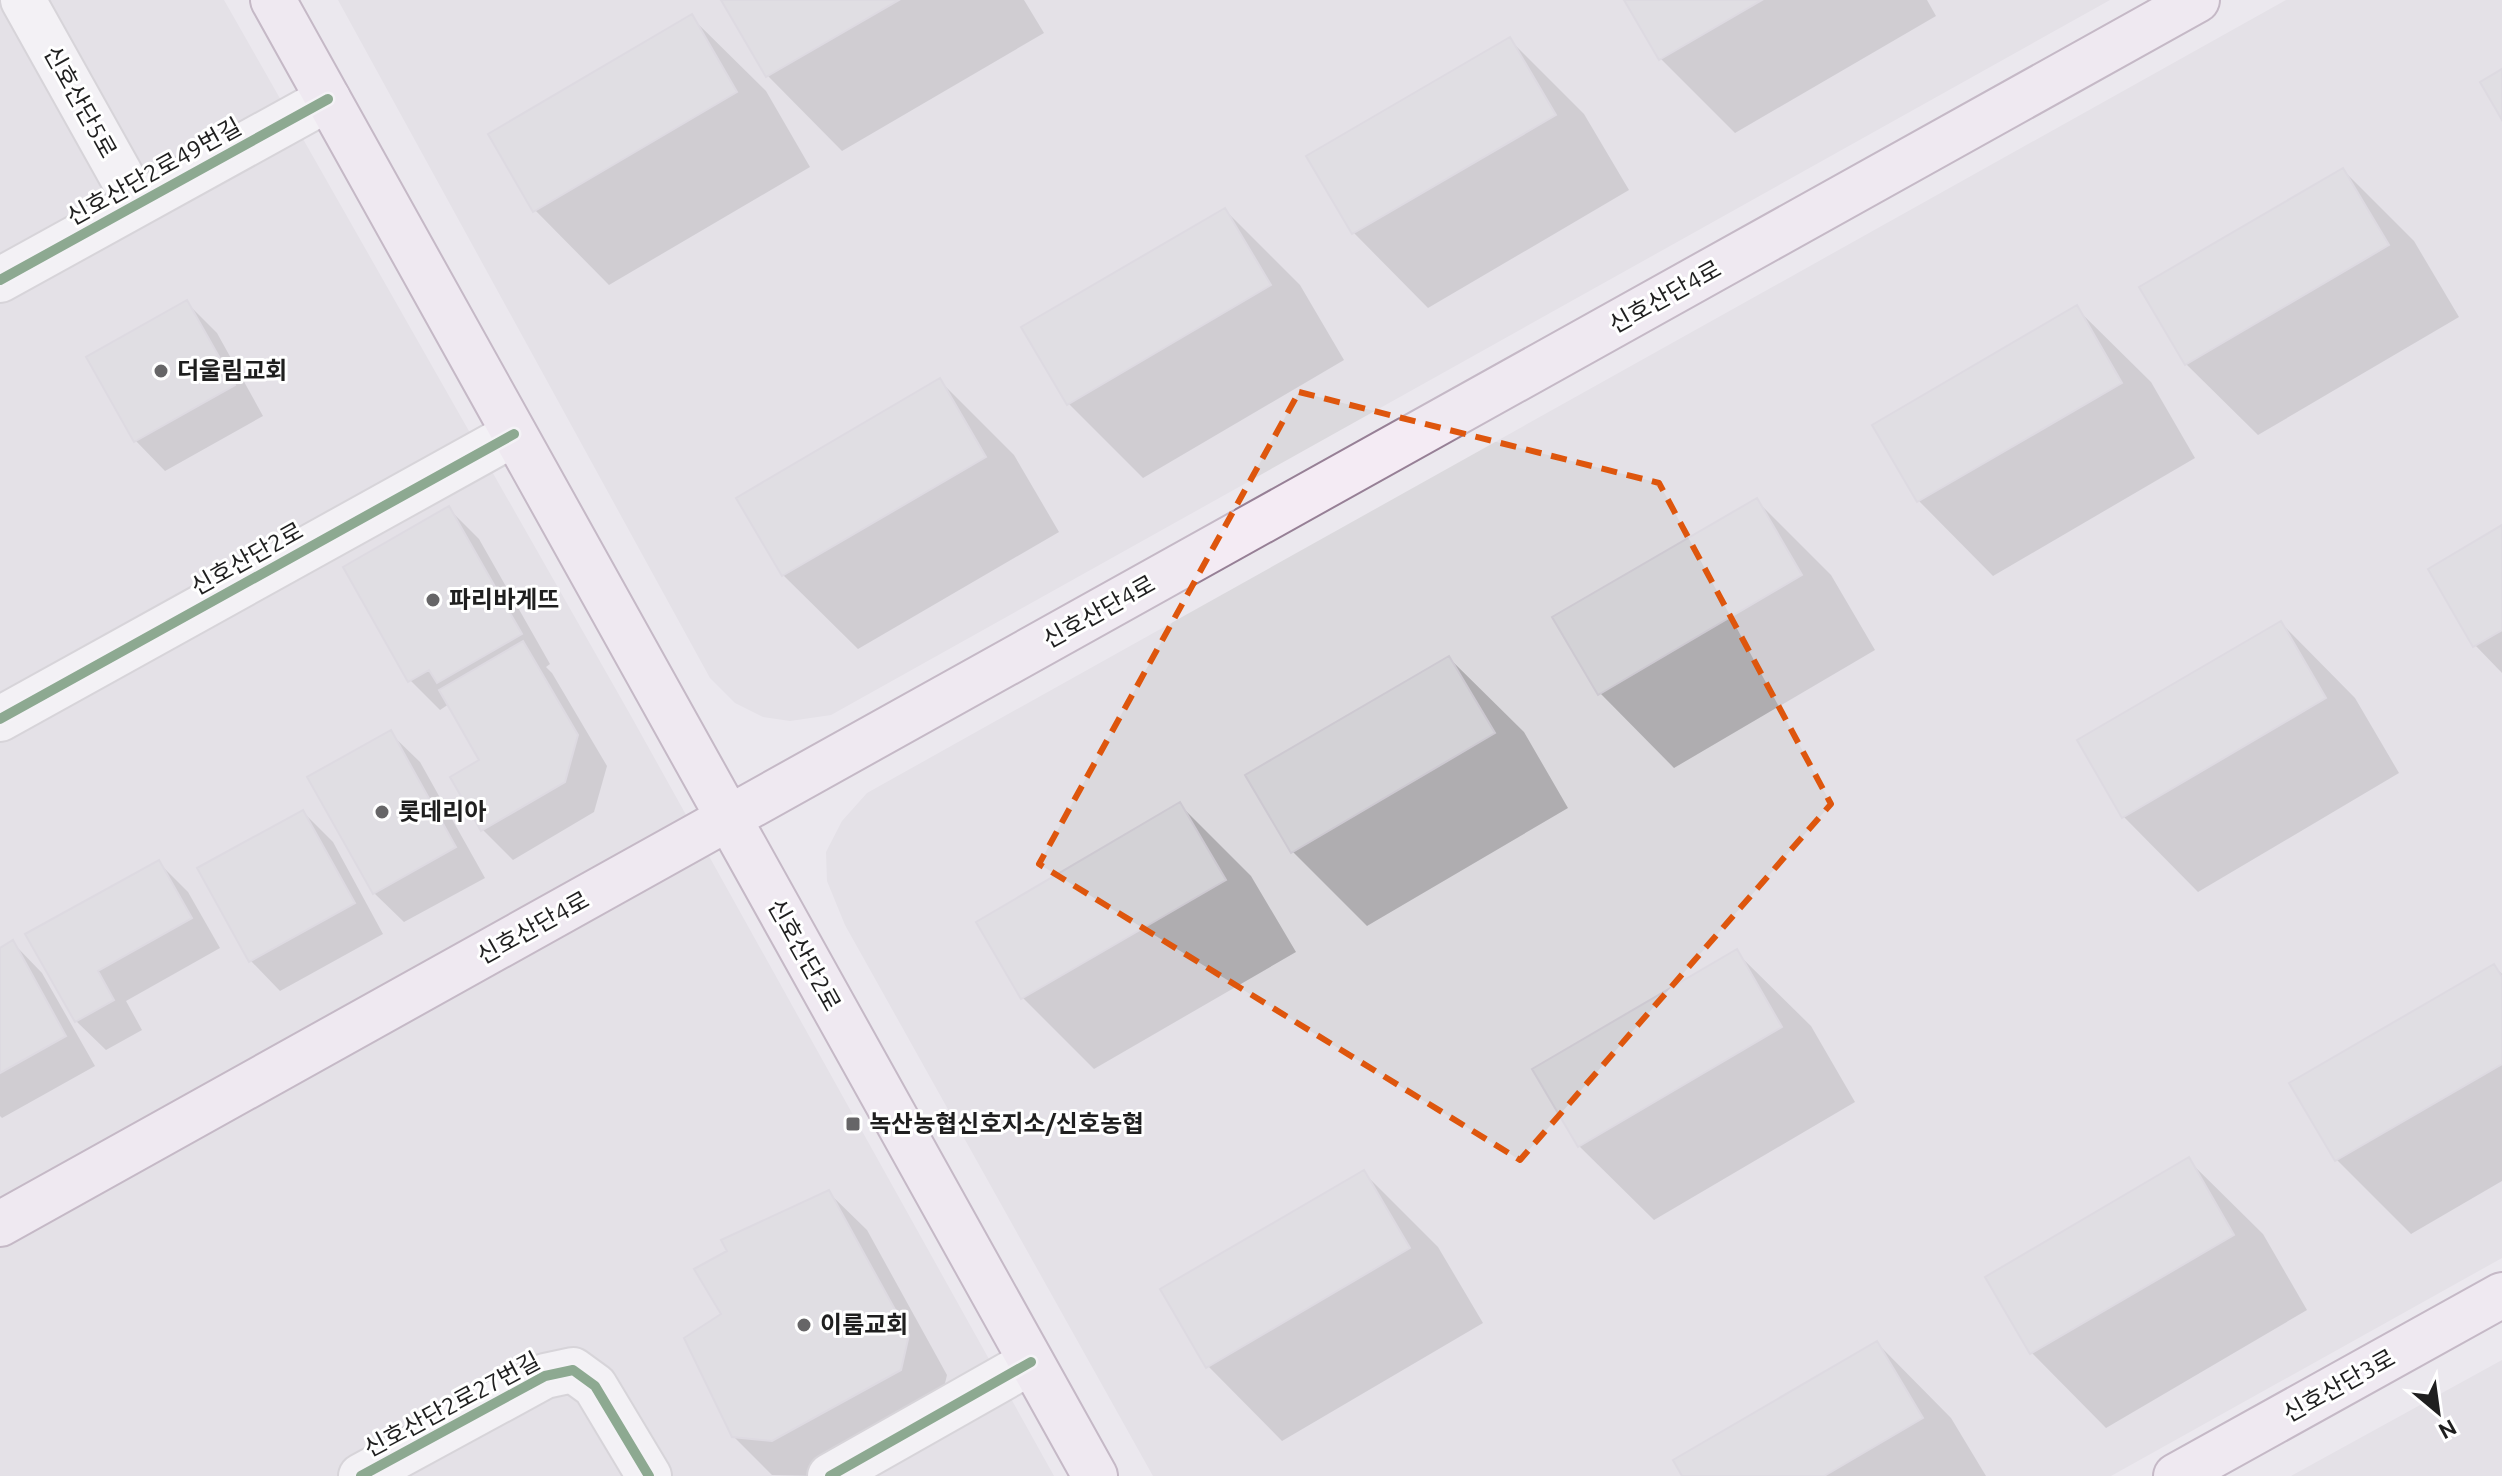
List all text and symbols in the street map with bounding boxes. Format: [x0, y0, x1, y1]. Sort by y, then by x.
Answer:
street label: 신호산단5로 [39, 41, 122, 163]
street label: 신호산단2로49번길 [62, 112, 246, 231]
street label: 신호산단4로 [1604, 255, 1726, 338]
place label: 더울림교회 [177, 357, 287, 384]
marker: 더울림교회 [152, 362, 170, 380]
street label: 신호산단2로 [186, 517, 308, 600]
street label: 신호산단4로 [1038, 570, 1160, 653]
place label: 파리바게뜨 [449, 586, 559, 613]
marker: 파리바게뜨 [424, 591, 442, 609]
place label: 롯데리아 [398, 798, 486, 825]
marker: 롯데리아 [373, 803, 391, 821]
street label: 신호산단4로 [472, 886, 594, 969]
street label: 신호산단2로 [763, 894, 846, 1016]
place label: 녹산농협신호지소/신호농협 [869, 1110, 1144, 1137]
marker: 녹산농협신호지소/신호농협 [844, 1115, 862, 1133]
place label: 이룸교회 [820, 1311, 908, 1338]
marker: 이룸교회 [795, 1316, 813, 1334]
street label: 신호산단3로 [2278, 1344, 2400, 1427]
street label: 신호산단2로27번길 [359, 1347, 544, 1462]
north arrow [2398, 1372, 2478, 1452]
text: N [2435, 1415, 2461, 1445]

